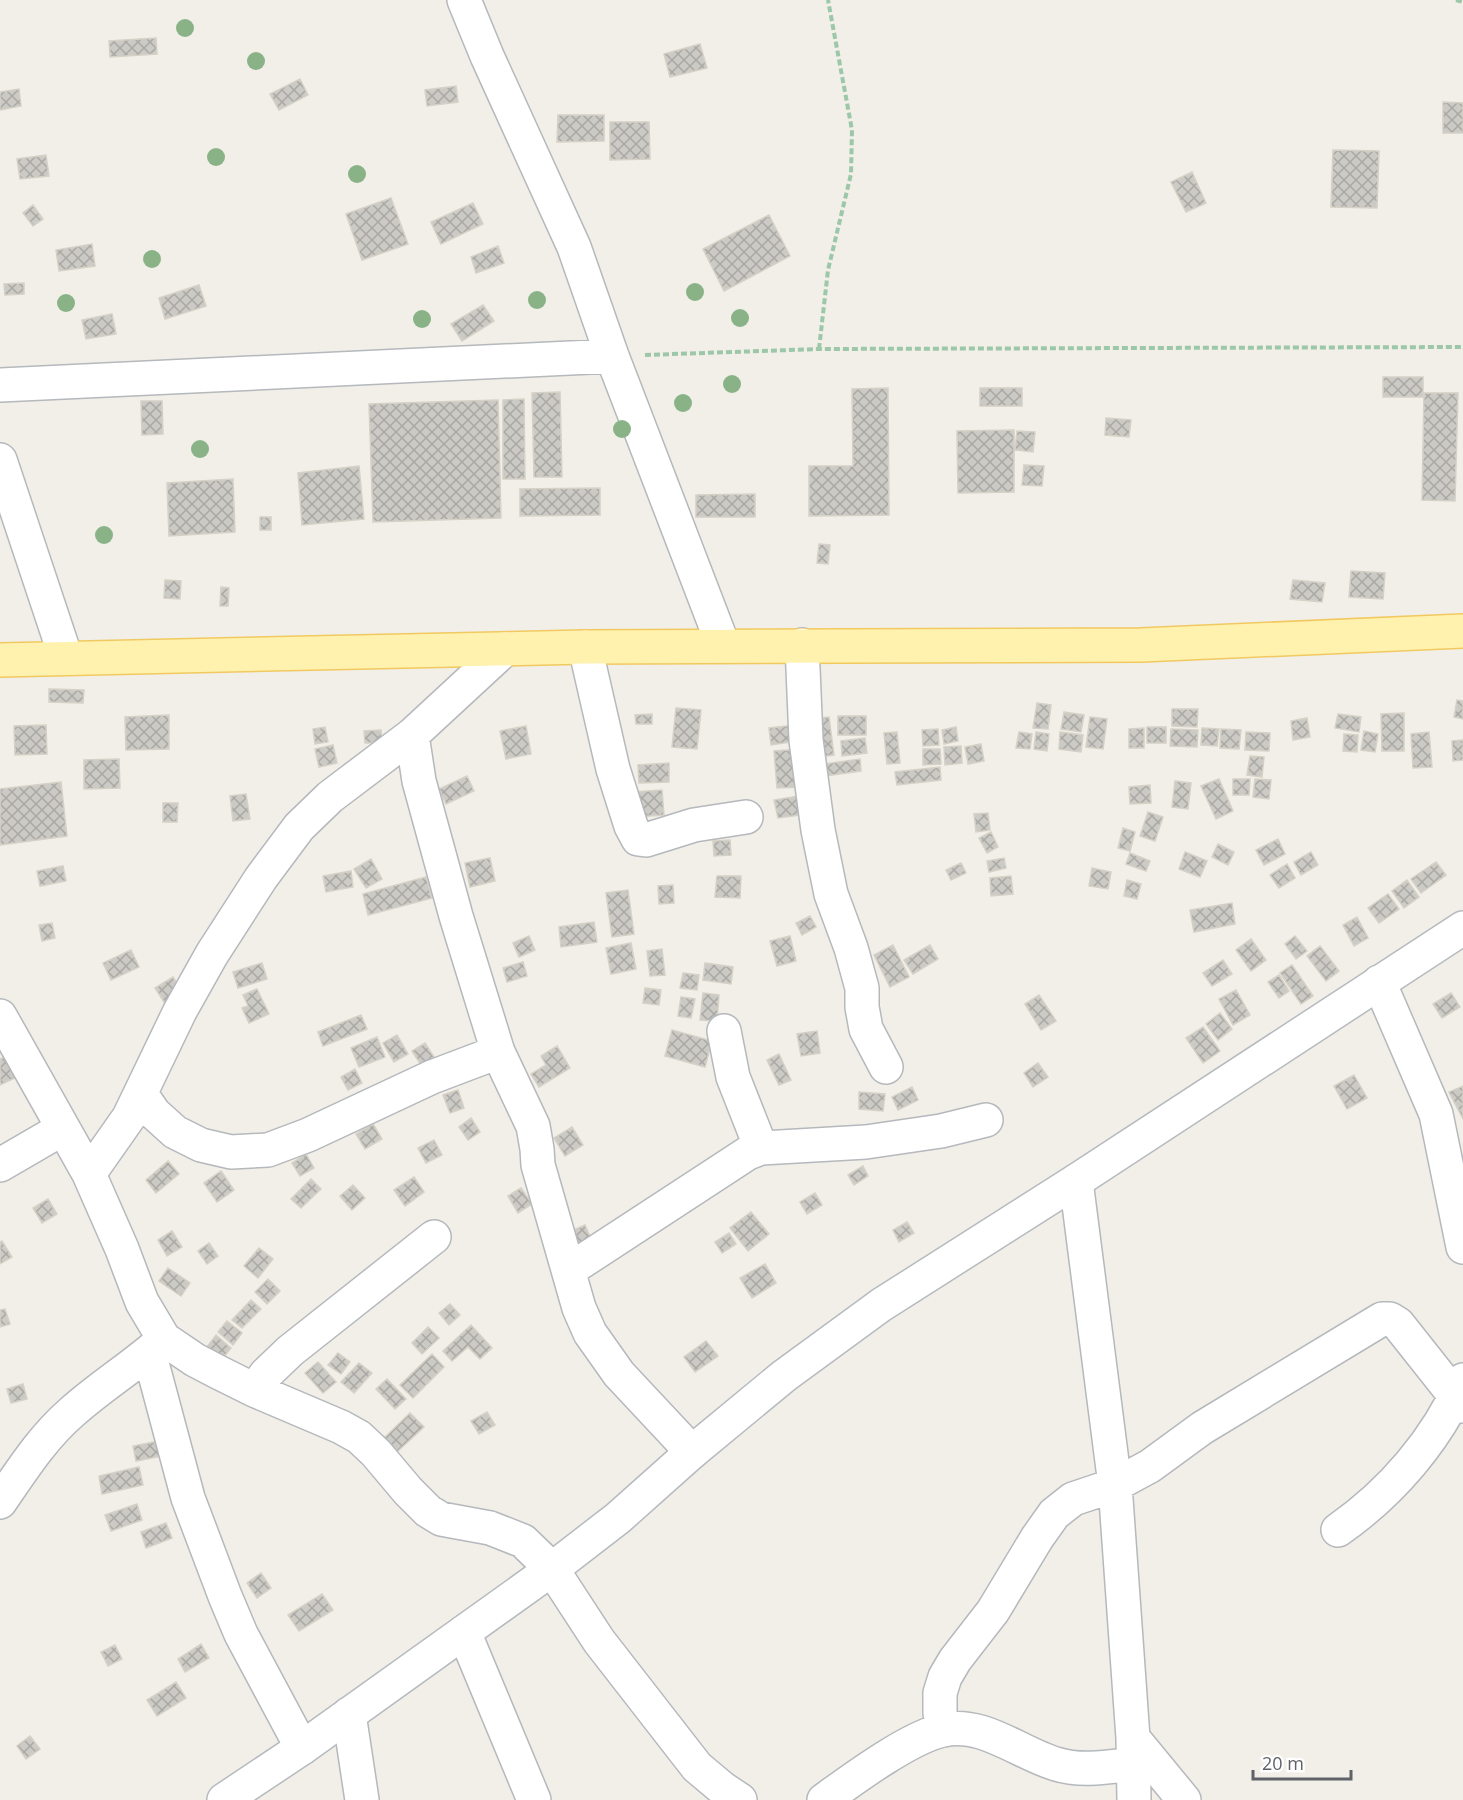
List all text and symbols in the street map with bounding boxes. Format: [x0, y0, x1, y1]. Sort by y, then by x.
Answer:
scale bar [1253, 1743, 1350, 1781]
text: 20 m [1262, 1751, 1304, 1775]

